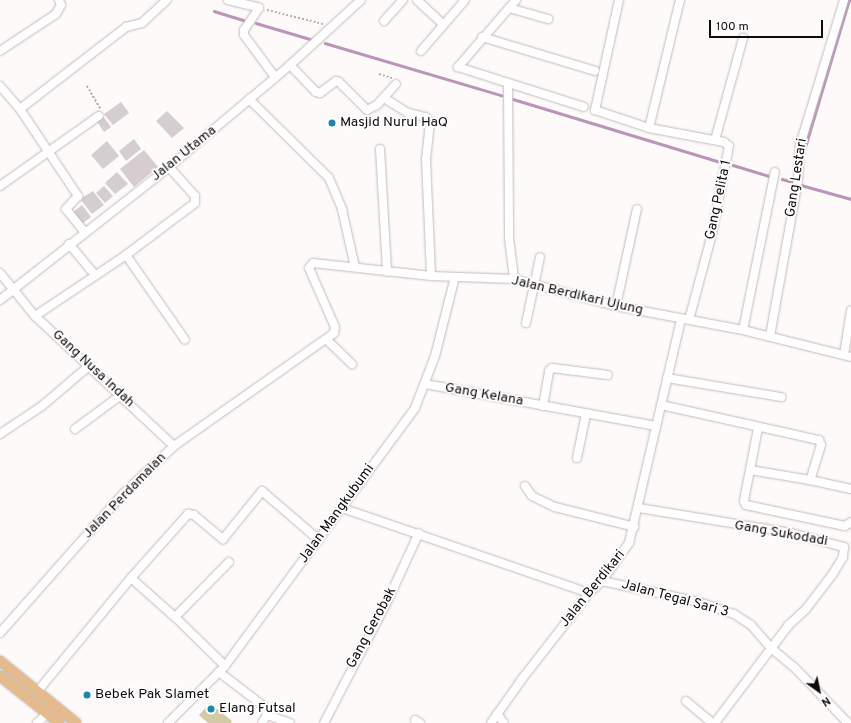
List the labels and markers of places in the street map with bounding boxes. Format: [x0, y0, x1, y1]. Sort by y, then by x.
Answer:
place label: Masjid Nurul HaQ [340, 115, 448, 131]
marker: Masjid Nurul HaQ [327, 118, 337, 128]
place label: Bebek Pak Slamet [95, 687, 209, 703]
marker: Bebek Pak Slamet [82, 690, 92, 700]
place label: Elang Futsal [219, 701, 296, 717]
marker: Elang Futsal [206, 704, 216, 714]

